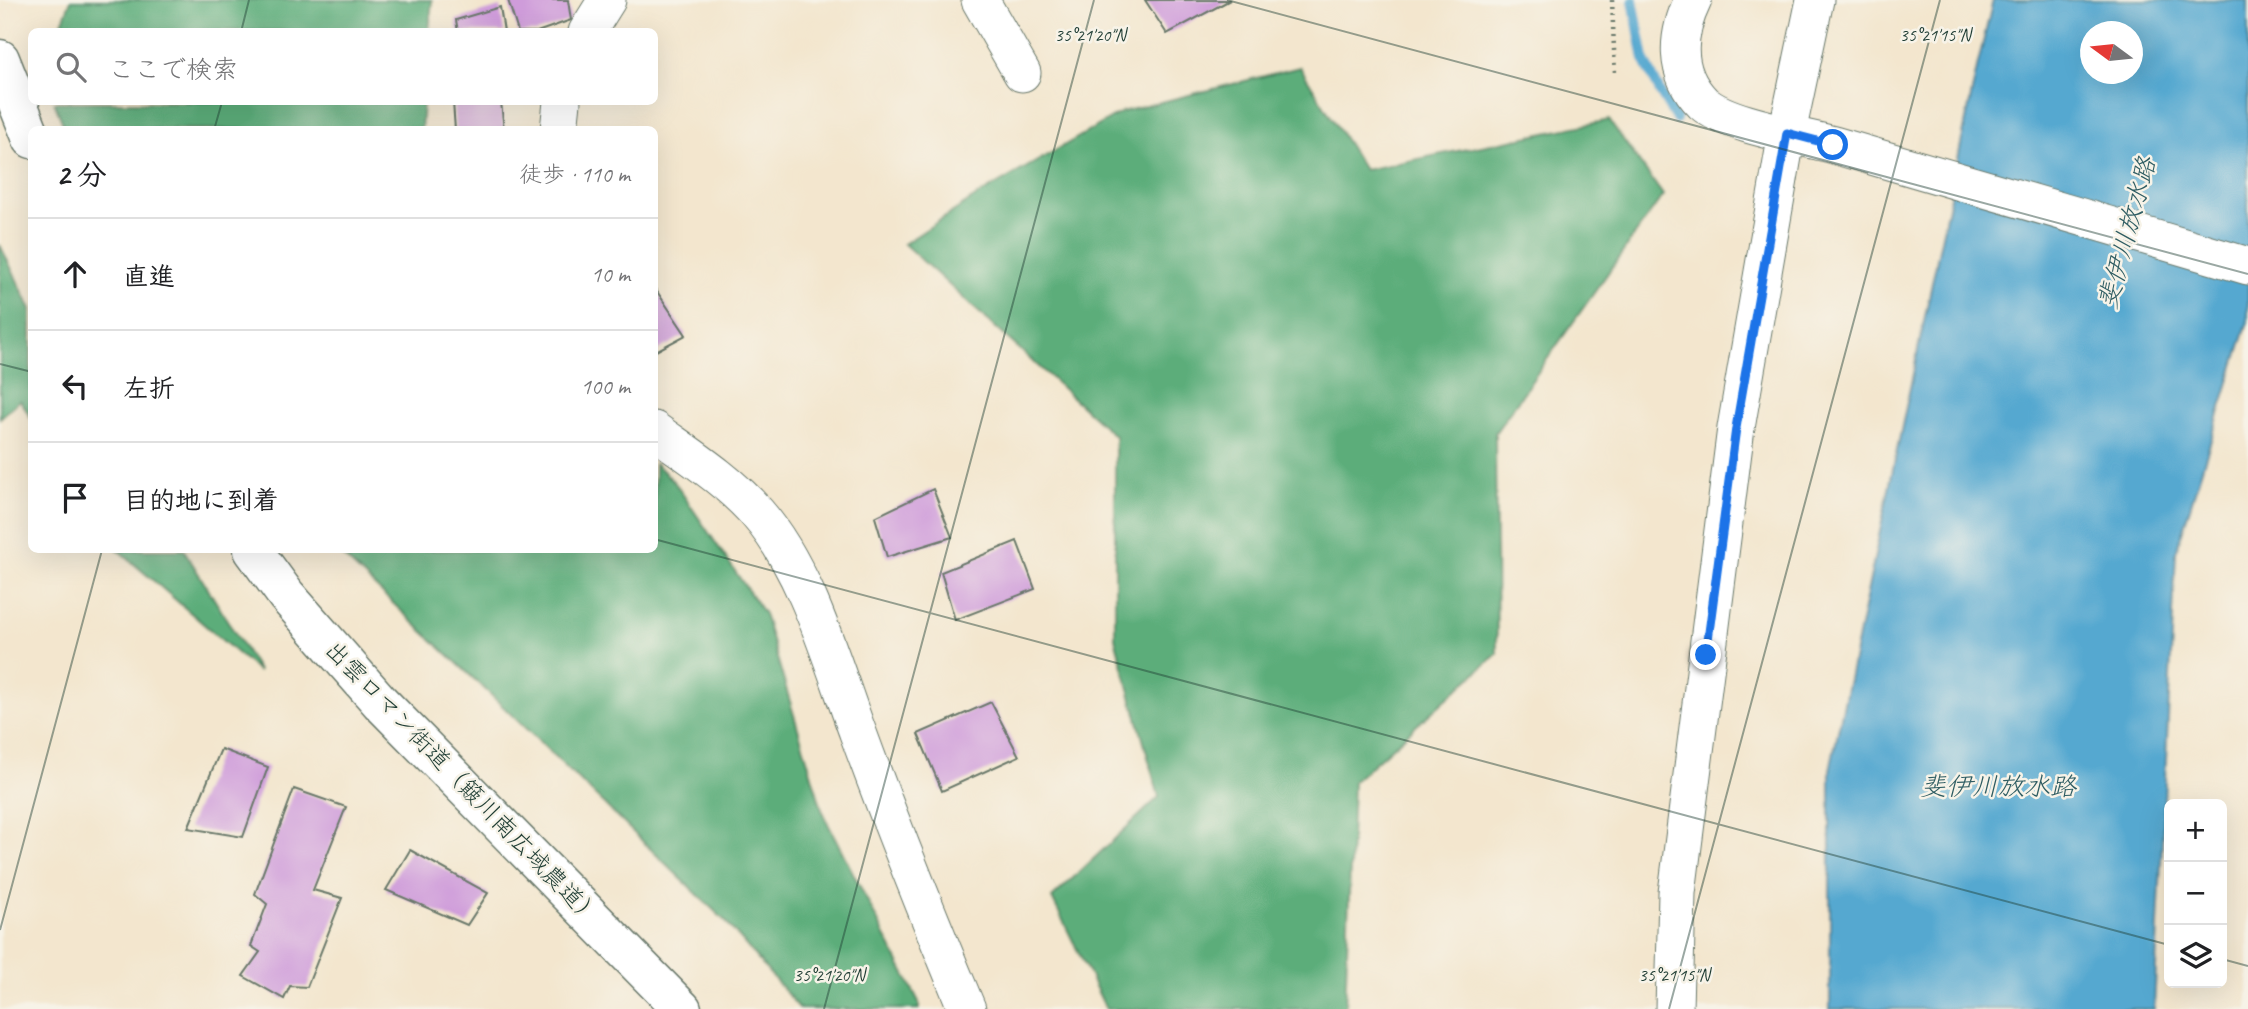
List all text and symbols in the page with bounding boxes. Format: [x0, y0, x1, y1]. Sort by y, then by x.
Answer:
north arrow [2080, 21, 2143, 84]
text: 35°21'20"N [1055, 24, 1129, 46]
text: 35°21'15"N [1900, 24, 1974, 46]
search box [28, 28, 658, 105]
icon: search [52, 48, 90, 86]
text: ここで検索 [108, 53, 238, 86]
route start [1817, 129, 1848, 160]
water label: 斐伊川放水路 [2091, 151, 2164, 313]
text: 2 分 [56, 156, 107, 194]
text: 徒歩 · 110 m [519, 160, 630, 189]
icon: ahead [56, 255, 94, 293]
text: 直進 [123, 260, 175, 293]
text: 10 m [591, 260, 630, 289]
icon: left [56, 367, 94, 405]
text: 左折 [123, 372, 175, 405]
text: 100 m [581, 372, 630, 401]
icon: arrive [56, 479, 94, 517]
text: 目的地に到着 [123, 484, 279, 517]
street label: 出雲ロマン街道（簸川南広域農道） [319, 634, 607, 932]
route end [1690, 639, 1721, 670]
water label: 斐伊川放水路 [1920, 770, 2078, 803]
map controls [2164, 799, 2227, 988]
button: + [2164, 799, 2227, 862]
button: − [2164, 862, 2227, 925]
button: layers [2164, 925, 2227, 988]
text: 35°21'20"N [794, 964, 868, 986]
text: 35°21'15"N [1639, 964, 1713, 986]

